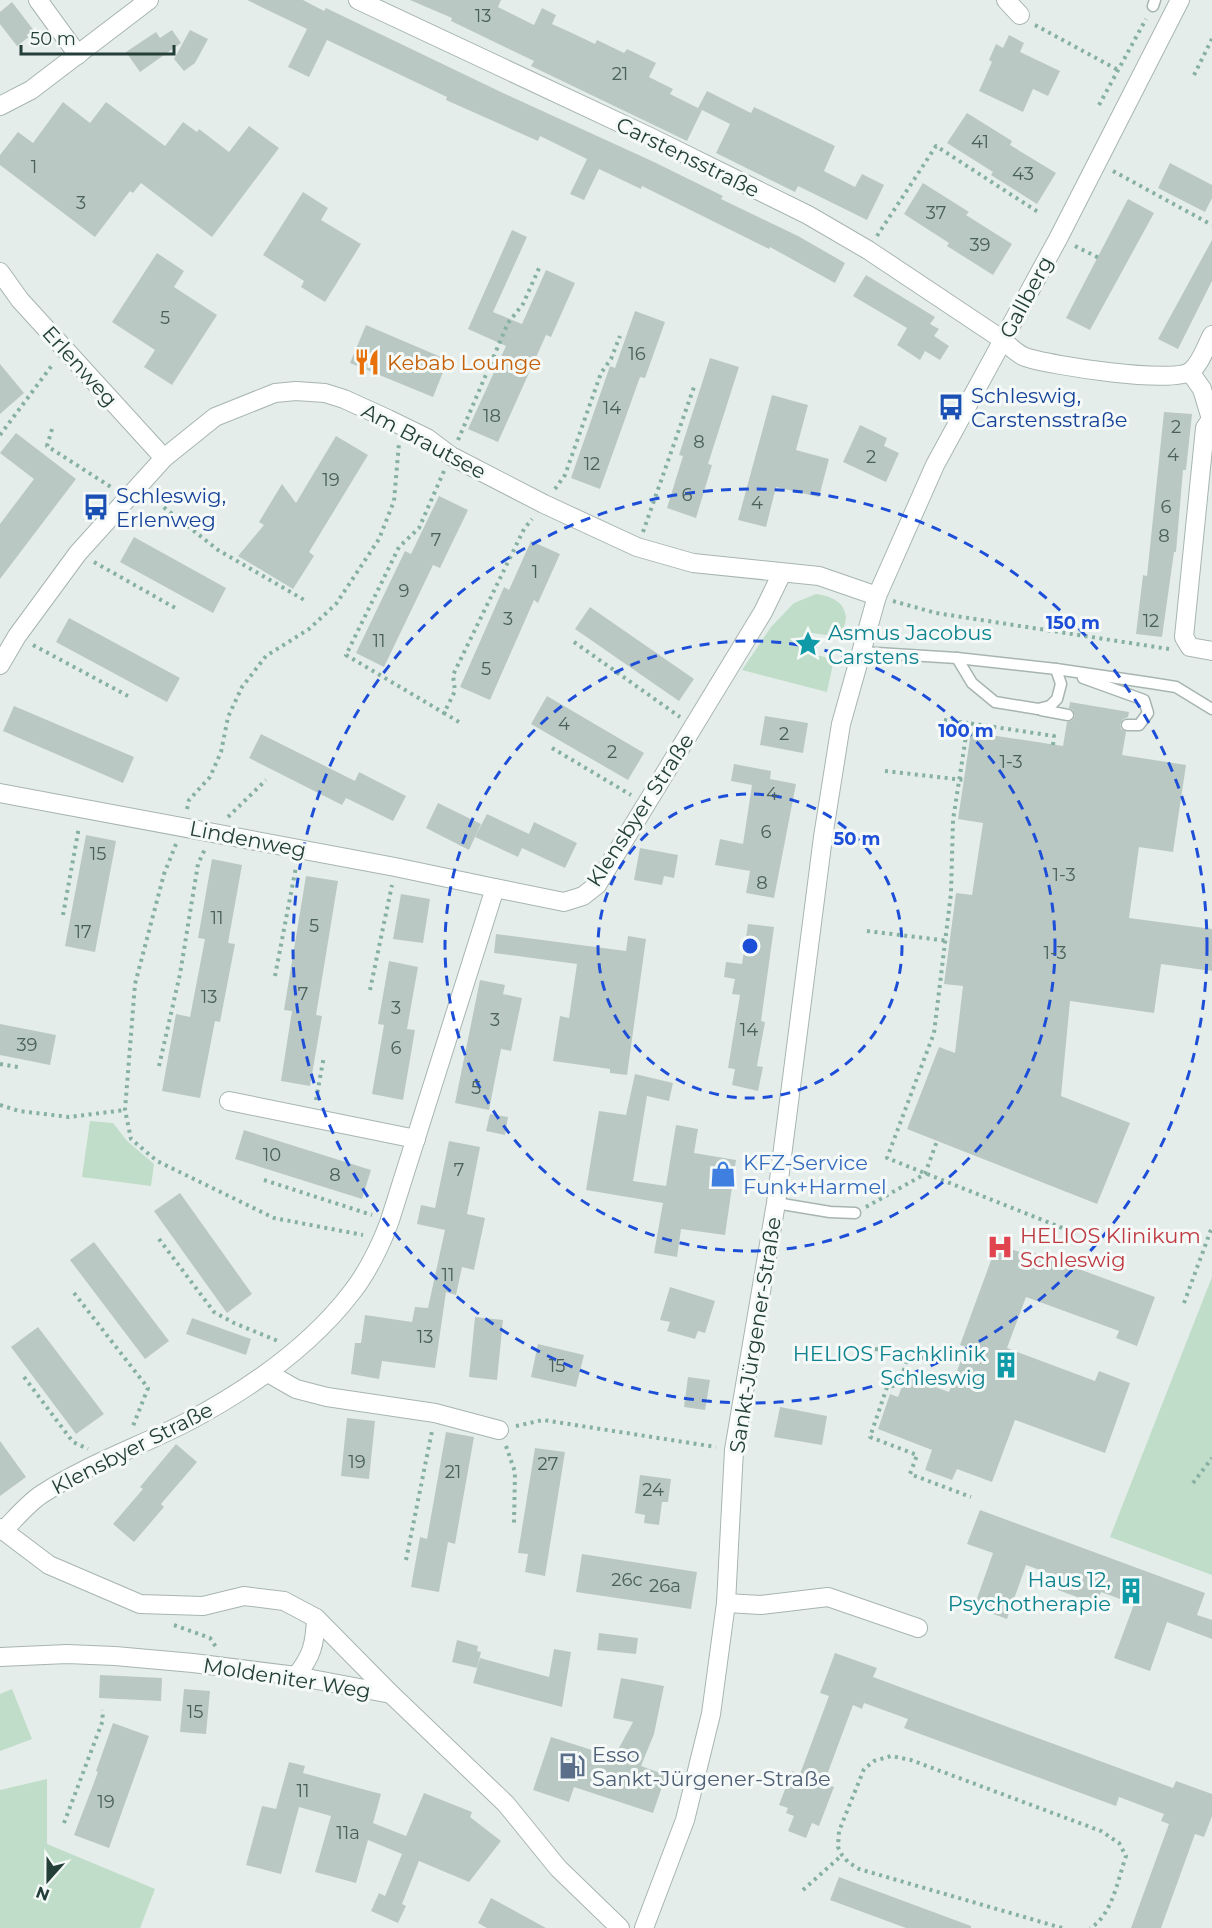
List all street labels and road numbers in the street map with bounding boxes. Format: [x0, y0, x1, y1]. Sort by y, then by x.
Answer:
street label: Carstensstraße [612, 111, 764, 203]
street label: Gallberg [994, 252, 1058, 342]
street label: Erlenweg [37, 321, 123, 411]
street label: Am Brautsee [358, 398, 490, 484]
street label: Klensbyer Straße [581, 729, 699, 891]
street label: Lindenweg [188, 815, 308, 863]
street label: Sankt-Jürgener-Straße [724, 1215, 786, 1455]
street label: Klensbyer Straße [47, 1397, 217, 1499]
street label: Moldeniter Weg [201, 1652, 373, 1704]

